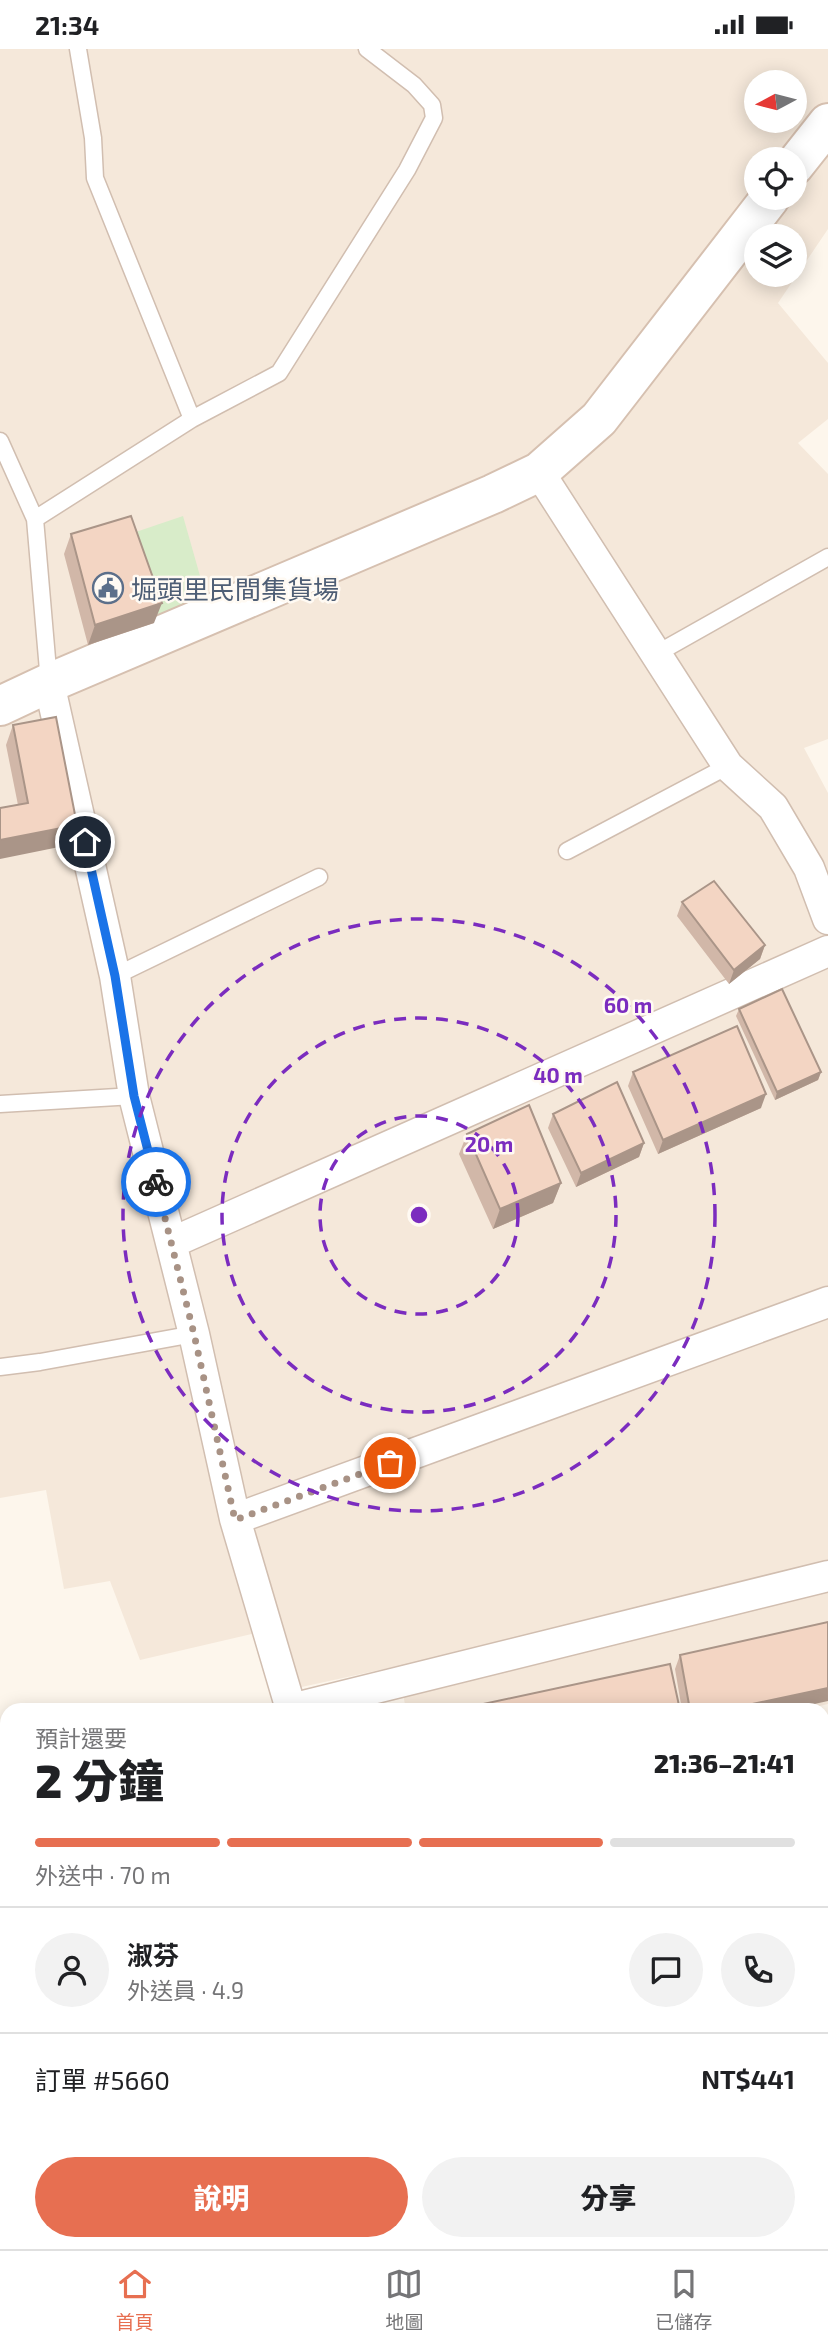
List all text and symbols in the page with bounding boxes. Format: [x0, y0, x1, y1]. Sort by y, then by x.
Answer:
text: 21:34 [35, 9, 99, 40]
north arrow [744, 70, 807, 133]
map controls [744, 70, 807, 287]
button: locate [744, 147, 807, 210]
button: layers [744, 224, 807, 287]
public building icon: 堀頭里民間集貨場 [91, 571, 125, 605]
place label: 堀頭里民間集貨場 [131, 573, 339, 604]
pin [55, 812, 115, 872]
icon: home [66, 823, 104, 861]
text: 60 m [604, 992, 652, 1017]
text: 40 m [533, 1062, 583, 1087]
text: 20 m [465, 1131, 513, 1156]
courier [121, 1147, 191, 1217]
icon: bike [137, 1163, 175, 1201]
centre of rings [407, 1203, 431, 1227]
pin [360, 1433, 420, 1493]
icon: bag [371, 1444, 409, 1482]
text: 預計還要 [35, 1724, 127, 1752]
text: 21:36–21:41 [654, 1747, 795, 1778]
text: 2 分鐘 [35, 1752, 164, 1807]
text: 外送中 · 70 m [35, 1861, 171, 1889]
button: person [35, 1933, 109, 2007]
button: chat [629, 1933, 703, 2007]
button: phone [721, 1933, 795, 2007]
text: 淑芬 [127, 1939, 179, 1970]
text: 外送員 · 4.9 [127, 1976, 244, 2004]
text: NT$441 [701, 2063, 795, 2094]
text: 訂單 #5660 [35, 2064, 170, 2095]
button: 說明 [35, 2157, 408, 2237]
button: 分享 [422, 2157, 795, 2237]
tab: 首頁 [116, 2265, 154, 2334]
tab: 地圖 [385, 2265, 423, 2334]
tab: 已儲存 [655, 2265, 712, 2334]

